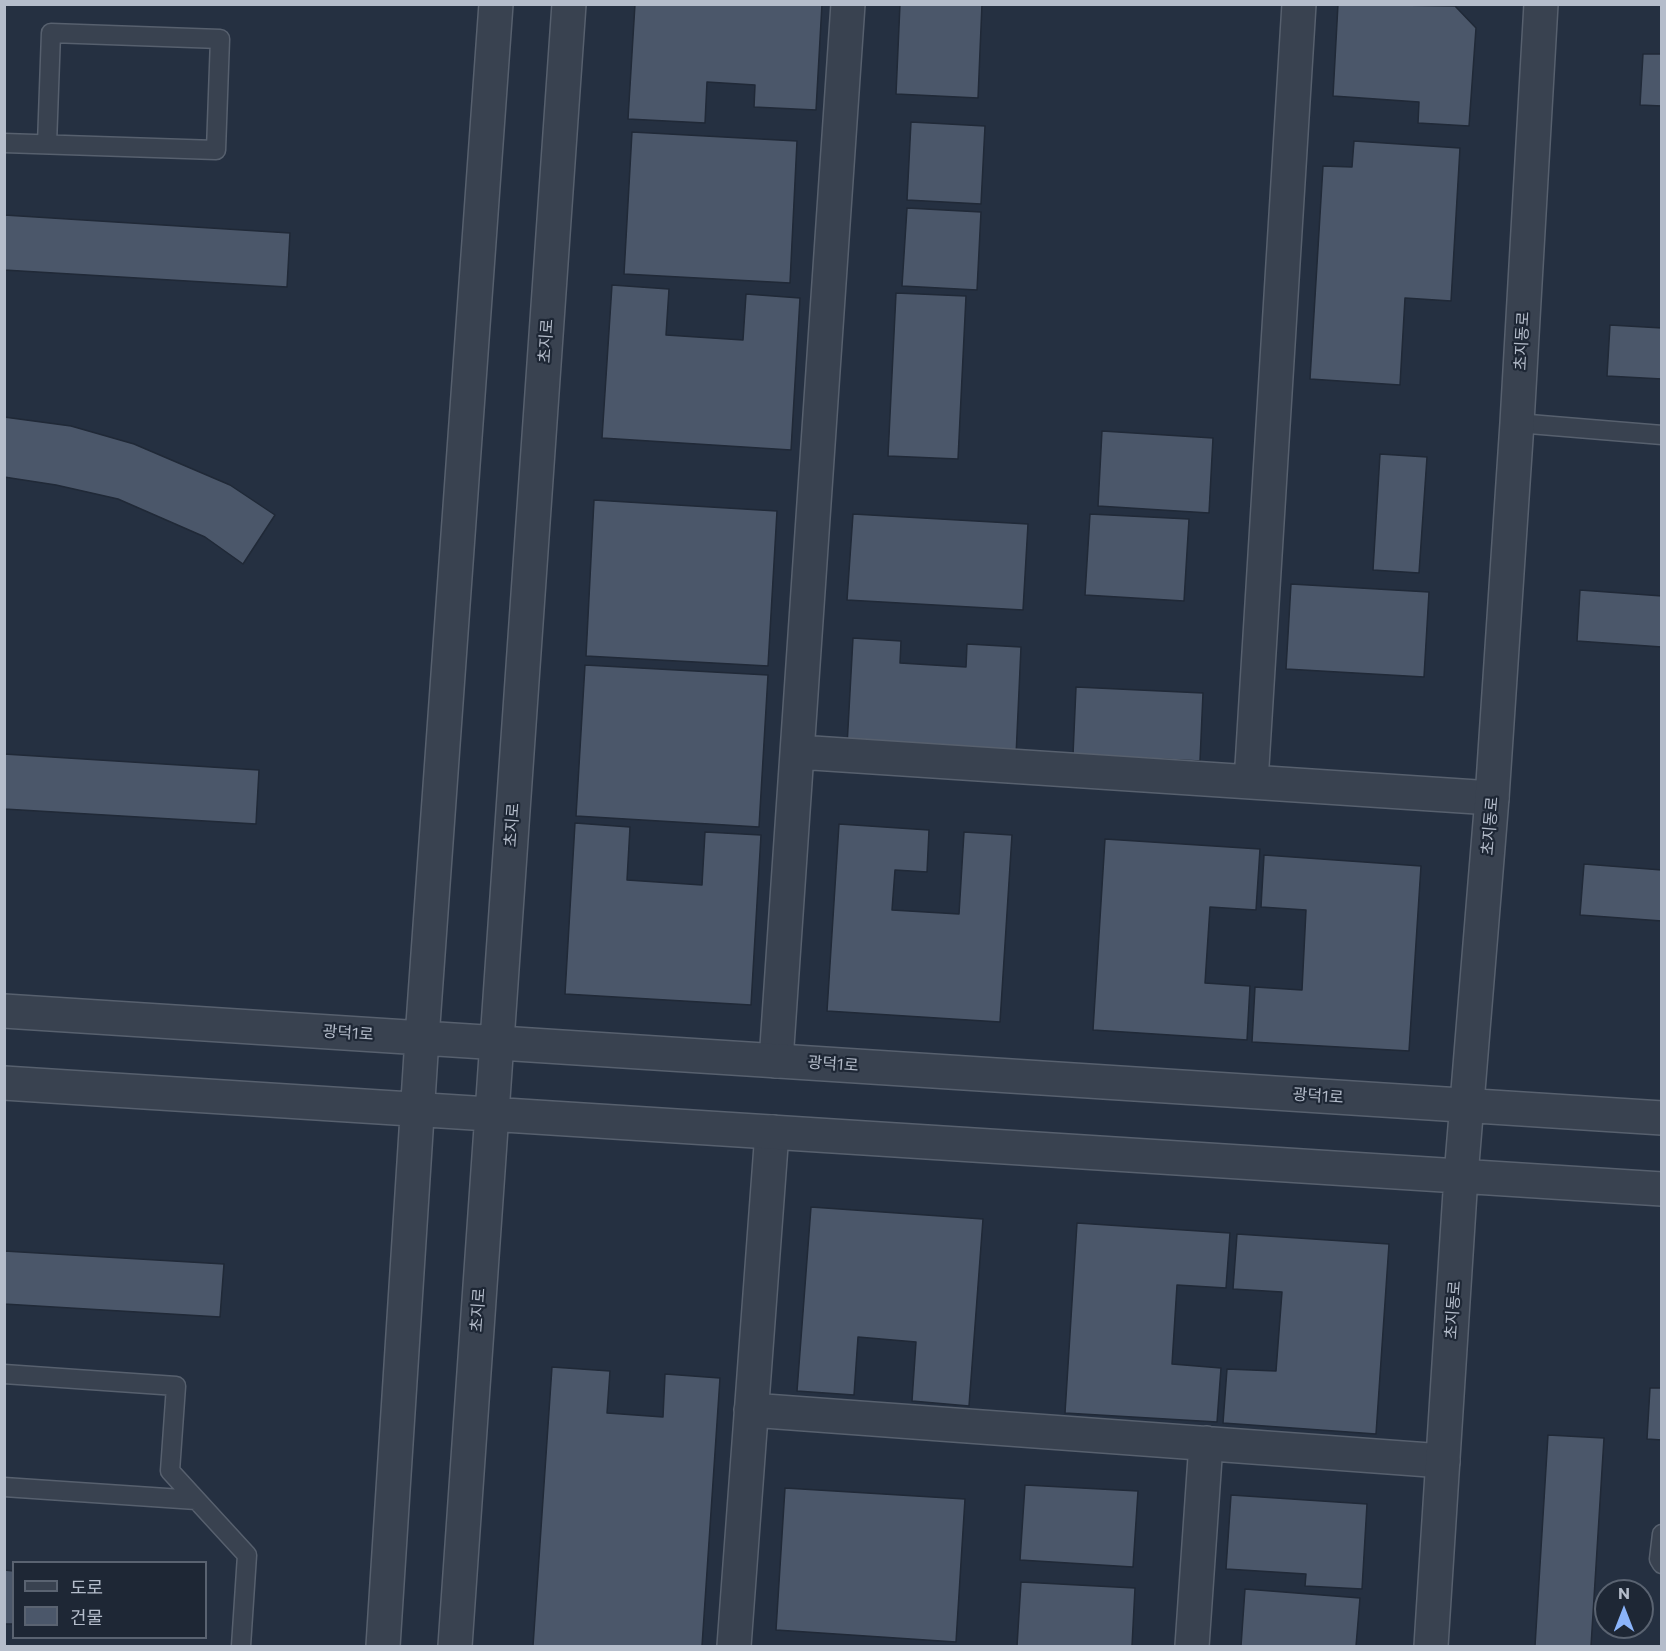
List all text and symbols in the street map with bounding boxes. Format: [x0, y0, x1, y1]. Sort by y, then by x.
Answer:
street label: 초지동로 [1511, 311, 1533, 371]
street label: 초지로 [535, 318, 557, 364]
street label: 초지동로 [1478, 796, 1502, 856]
street label: 초지로 [501, 802, 523, 848]
street label: 광덕1로 [322, 1022, 374, 1044]
street label: 광덕1로 [807, 1053, 859, 1075]
street label: 광덕1로 [1292, 1085, 1344, 1107]
street label: 초지동로 [1441, 1280, 1465, 1340]
street label: 초지로 [467, 1287, 489, 1333]
legend [12, 1561, 207, 1639]
text: 도로 [70, 1576, 103, 1598]
north arrow [1594, 1579, 1654, 1639]
text: N [1618, 1583, 1630, 1602]
text: 건물 [70, 1606, 103, 1628]

